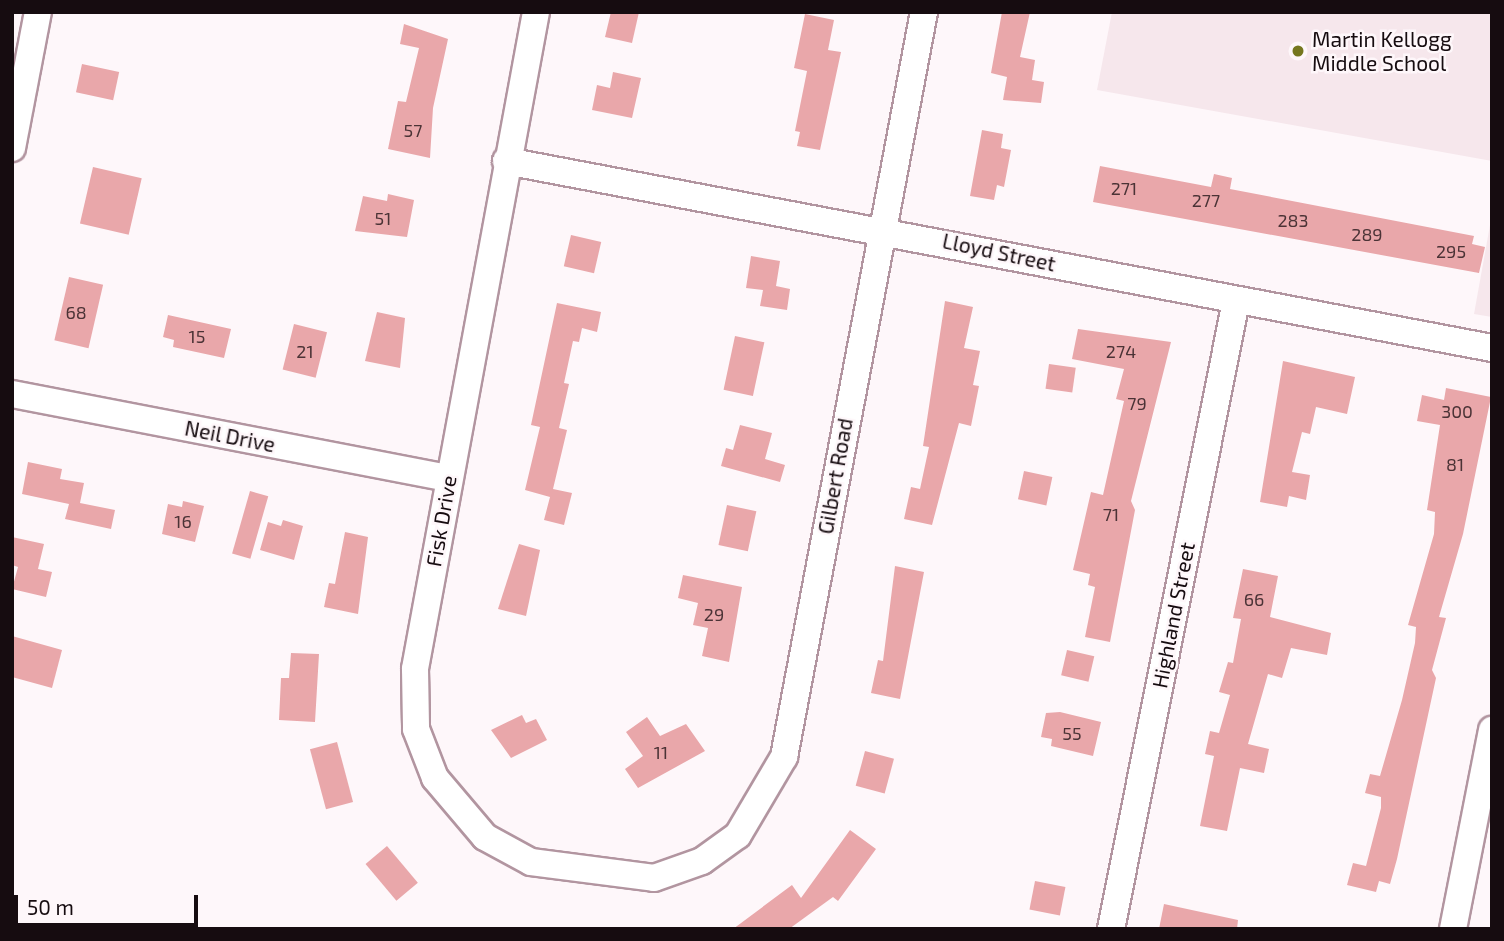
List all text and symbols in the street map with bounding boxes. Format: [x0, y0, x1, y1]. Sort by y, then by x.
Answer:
place label: Martin Kellogg Middle School [1312, 26, 1452, 76]
marker: Martin Kellogg Middle School [1290, 43, 1306, 59]
house number: 57 [404, 119, 422, 141]
house number: 271 [1111, 177, 1137, 199]
house number: 277 [1192, 189, 1220, 211]
house number: 51 [375, 207, 391, 229]
house number: 283 [1277, 209, 1309, 231]
house number: 289 [1351, 223, 1383, 245]
street label: Lloyd Street [940, 228, 1058, 276]
house number: 295 [1436, 240, 1466, 262]
house number: 68 [65, 301, 87, 323]
house number: 15 [189, 325, 205, 347]
house number: 21 [296, 340, 314, 362]
house number: 274 [1106, 340, 1136, 362]
house number: 79 [1127, 392, 1147, 414]
house number: 300 [1441, 400, 1473, 422]
street label: Neil Drive [182, 415, 278, 457]
street label: Gilbert Road [812, 416, 858, 536]
house number: 81 [1446, 453, 1464, 475]
street label: Fisk Drive [421, 473, 461, 569]
house number: 71 [1103, 503, 1119, 525]
house number: 16 [174, 510, 192, 532]
street label: Highland Street [1146, 540, 1200, 690]
house number: 66 [1244, 588, 1264, 610]
house number: 29 [704, 603, 724, 625]
house number: 55 [1062, 722, 1082, 744]
house number: 11 [654, 741, 668, 763]
scale bar [18, 881, 201, 925]
text: 50 m [27, 894, 74, 919]

